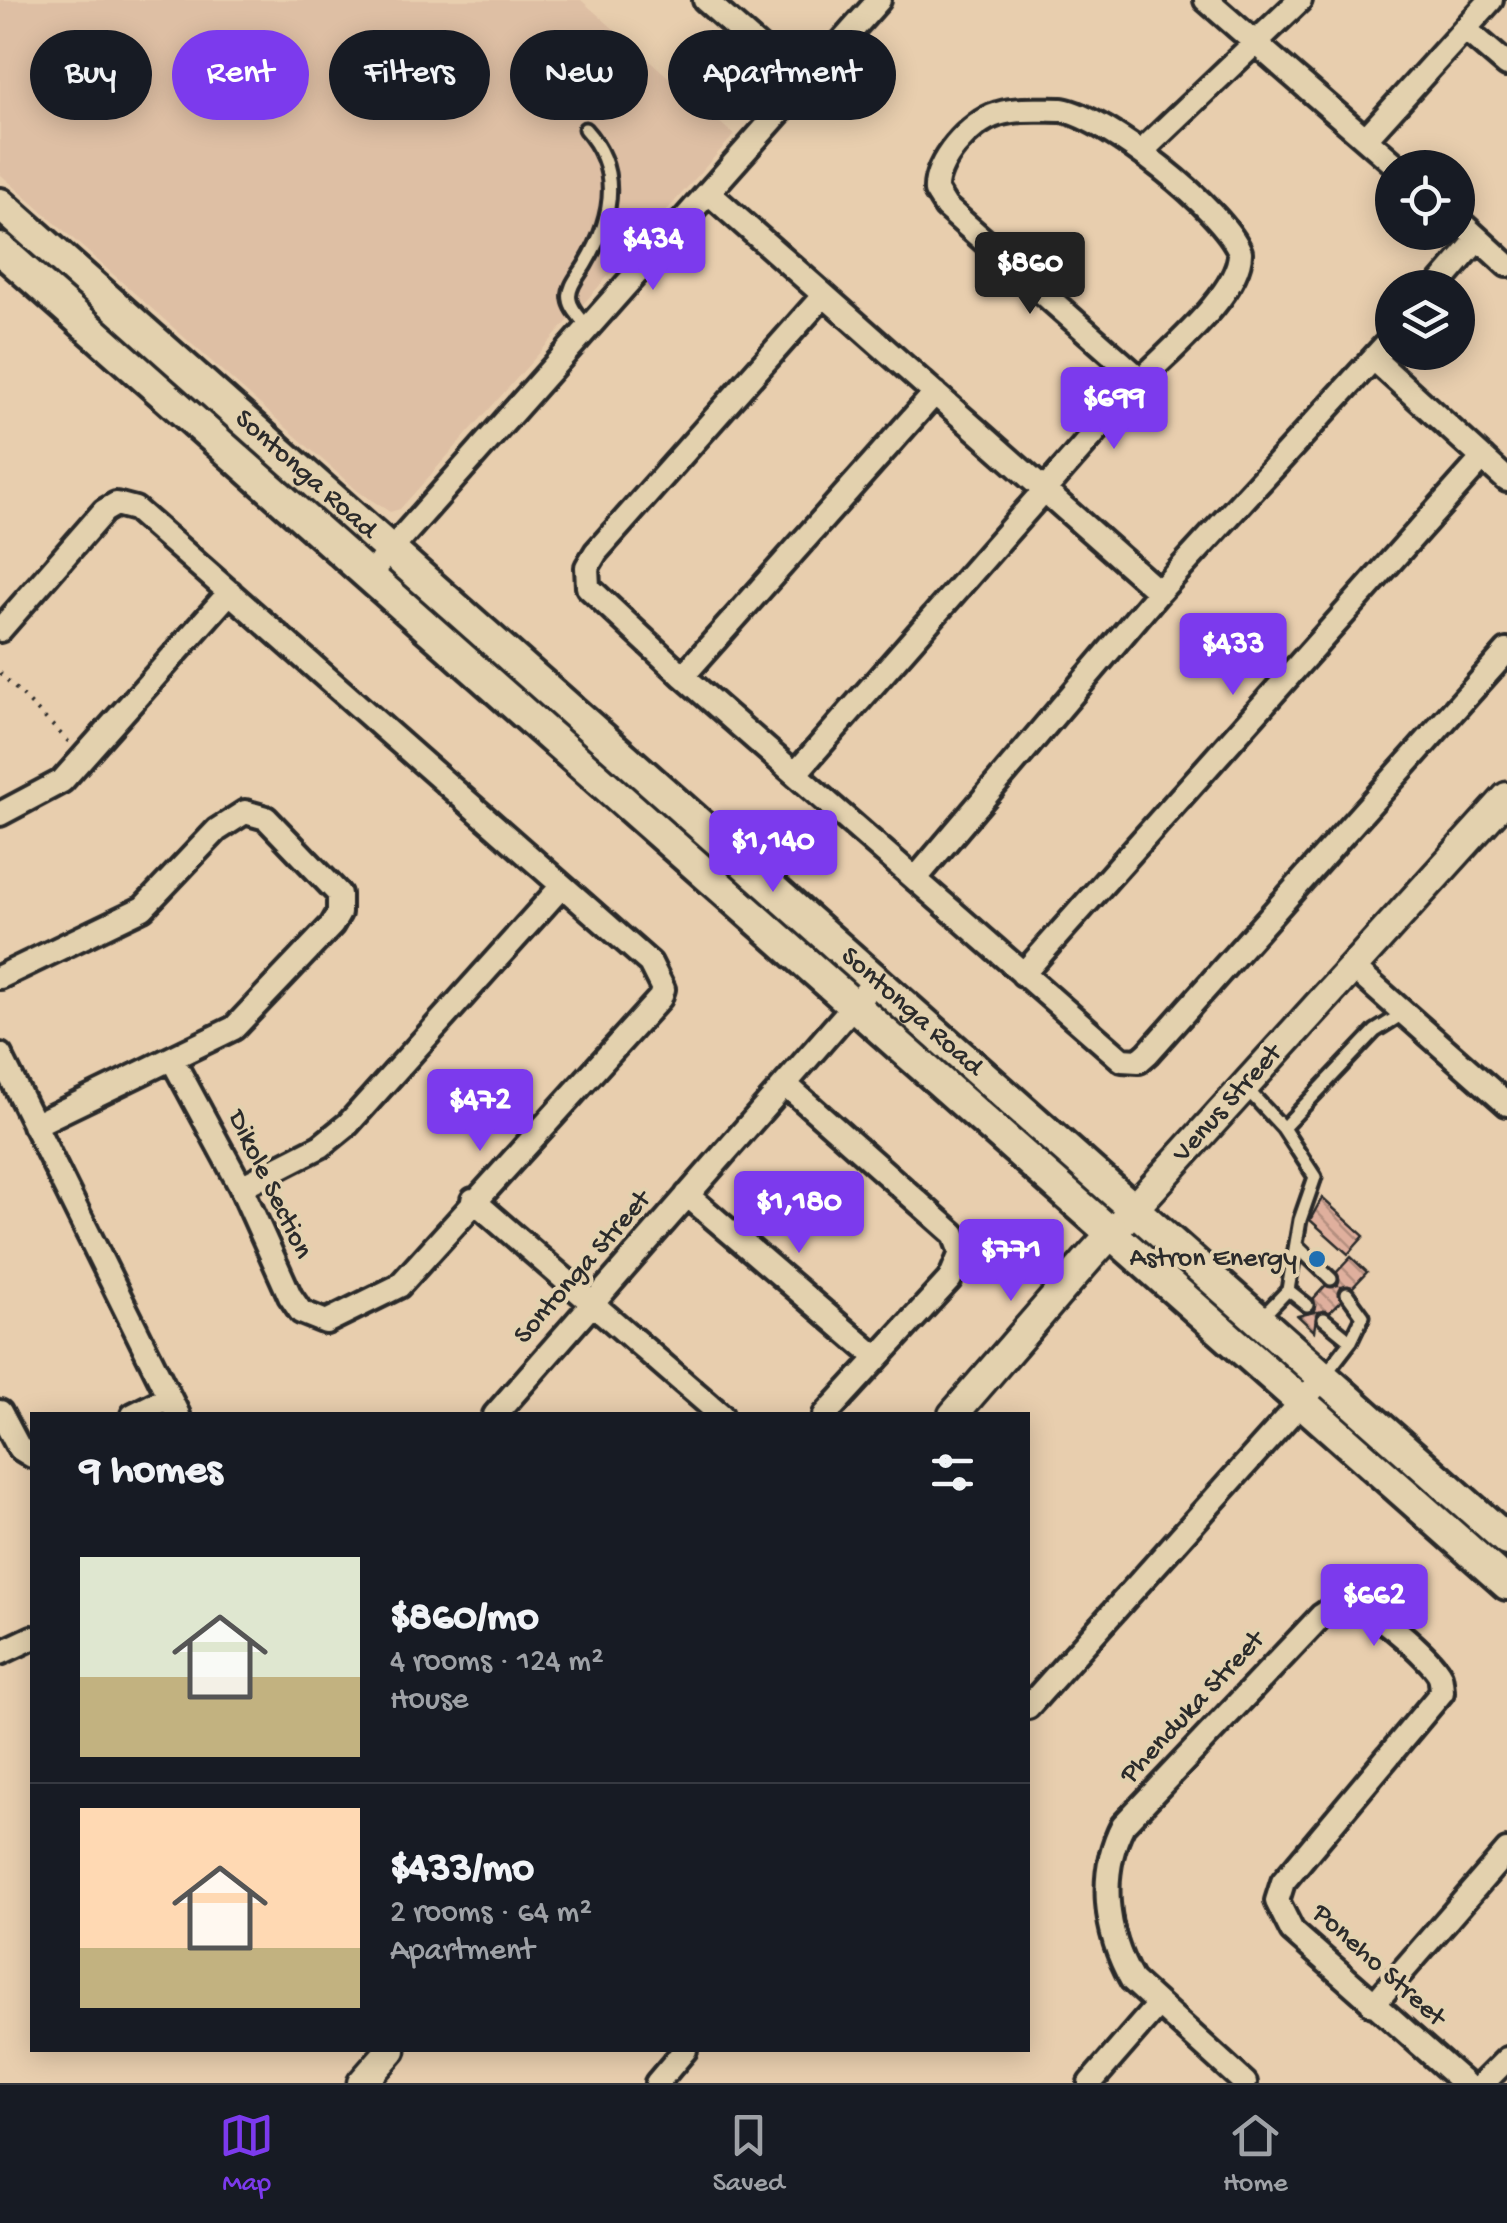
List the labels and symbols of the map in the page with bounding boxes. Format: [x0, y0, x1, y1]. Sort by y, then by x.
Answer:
pin: $434 [594, 208, 712, 293]
pin: $860 [971, 232, 1089, 317]
pin: $699 [1055, 367, 1173, 452]
street label: Sontonga Road [227, 403, 385, 548]
pin: $433 [1174, 613, 1292, 698]
pin: $1,140 [692, 810, 854, 895]
street label: Sontonga Road [833, 940, 991, 1086]
street label: Venus Street [1166, 1036, 1292, 1171]
pin: $472 [421, 1069, 539, 1154]
street label: Dikole Section [218, 1104, 319, 1265]
pin: $1,180 [718, 1171, 880, 1256]
street label: Sontonga Street [507, 1182, 660, 1352]
pin: $771 [952, 1219, 1070, 1304]
place label: Astron Energy [1130, 1243, 1297, 1276]
marker: Astron Energy [1306, 1248, 1328, 1270]
pin: $662 [1315, 1564, 1433, 1649]
street label: Phenduka Street [1113, 1623, 1274, 1792]
street label: Poneho Street [1304, 1897, 1454, 2036]

